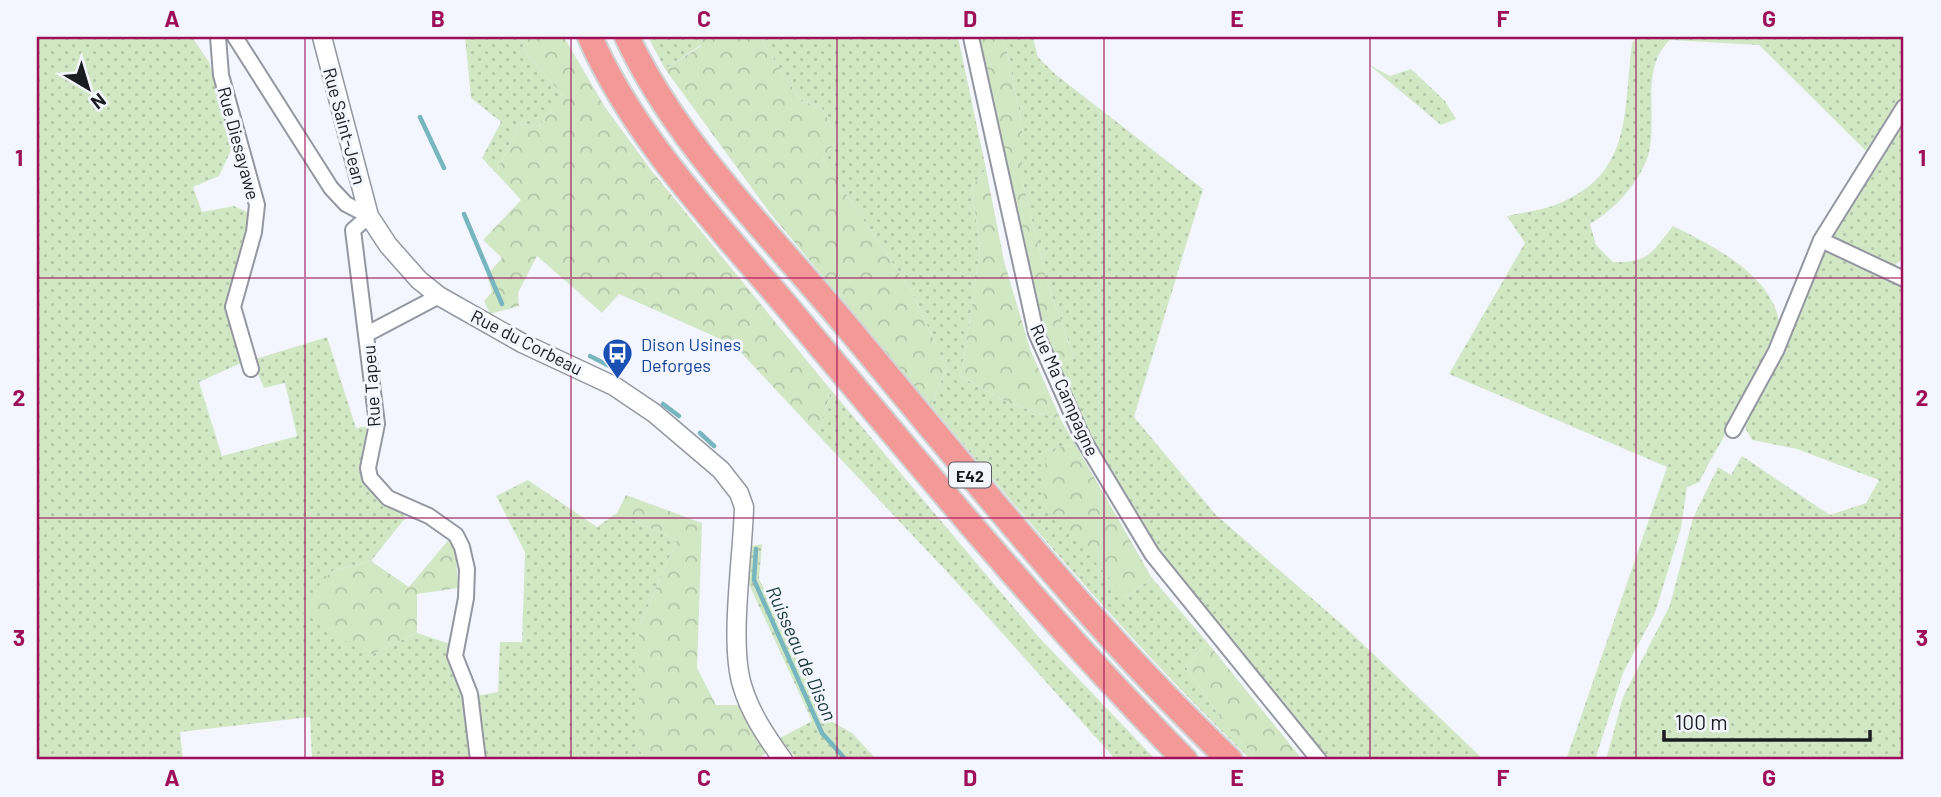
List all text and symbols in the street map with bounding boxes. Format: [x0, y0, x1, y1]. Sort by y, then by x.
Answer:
text: A [164, 4, 180, 32]
text: B [431, 4, 445, 32]
text: C [697, 4, 711, 32]
text: D [963, 4, 977, 32]
text: E [1230, 4, 1244, 32]
text: F [1497, 4, 1510, 32]
text: G [1762, 4, 1776, 32]
north arrow [52, 52, 122, 122]
street label: Rue Saint-Jean [319, 65, 371, 187]
street label: Rue Diesayawe [213, 84, 265, 202]
text: N [87, 89, 111, 115]
text: 1 [15, 143, 23, 171]
text: 1 [1918, 143, 1926, 171]
street label: Rue du Corbeau [468, 304, 586, 380]
street label: Rue Ma Campagne [1026, 321, 1104, 459]
place label: Dison Usines Deforges [641, 333, 741, 376]
bus stop icon: Dison Usines Deforges [601, 337, 635, 381]
street label: Rue Tapeu [357, 344, 385, 428]
text: 2 [13, 383, 25, 411]
text: 2 [1916, 383, 1928, 411]
road number: E42 [949, 462, 991, 488]
water label: Ruisseau de Dison [762, 582, 842, 724]
text: 3 [13, 623, 25, 651]
text: 3 [1916, 623, 1928, 651]
scale bar [1664, 699, 1871, 743]
text: 100 m [1675, 709, 1728, 734]
text: A [164, 763, 180, 791]
text: B [431, 763, 445, 791]
text: C [697, 763, 711, 791]
text: D [963, 763, 977, 791]
text: E [1230, 763, 1244, 791]
text: F [1497, 763, 1510, 791]
text: G [1762, 763, 1776, 791]

